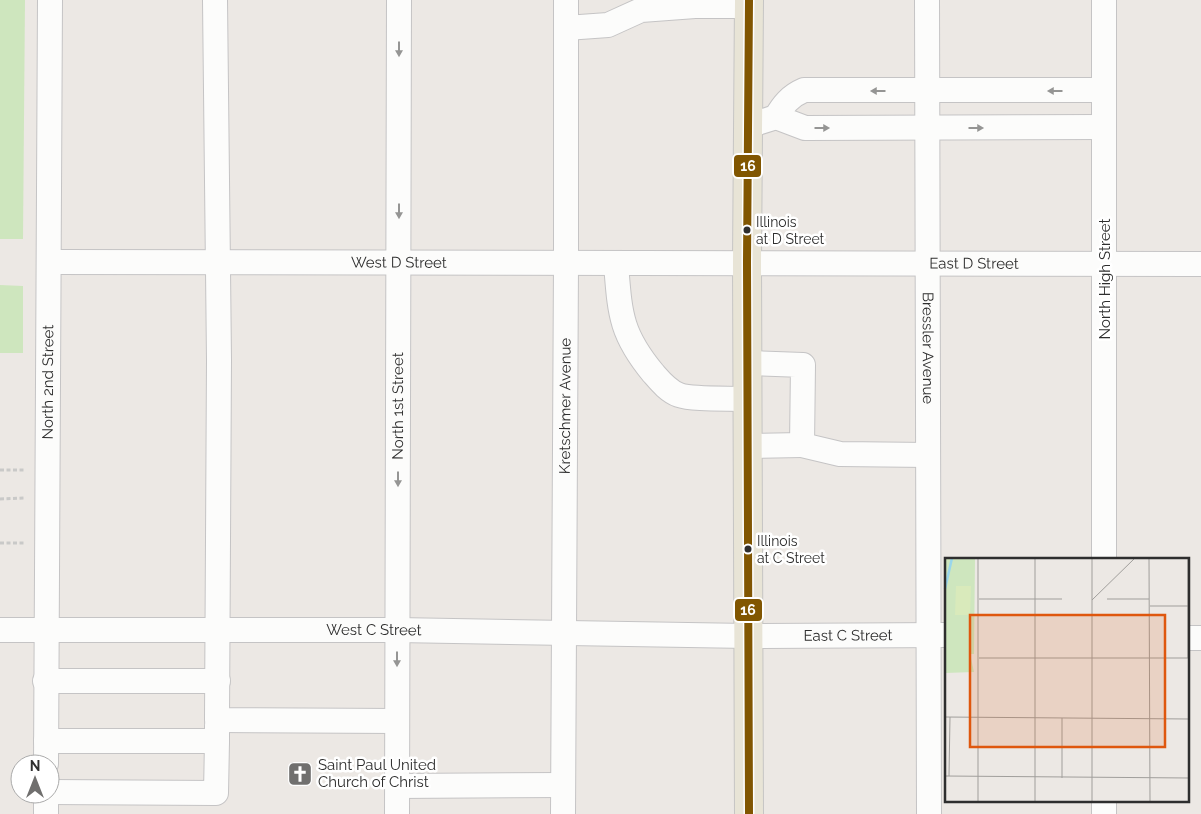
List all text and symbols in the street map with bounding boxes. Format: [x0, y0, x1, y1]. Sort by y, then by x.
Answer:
one-way arrow [395, 41, 403, 57]
one-way arrow [870, 87, 886, 95]
one-way arrow [1047, 87, 1063, 95]
one-way arrow [815, 124, 831, 132]
one-way arrow [968, 124, 984, 132]
line badge: 16 [733, 154, 762, 178]
text: 16 [740, 158, 756, 174]
one-way arrow [395, 203, 403, 219]
place label: Illinois at D Street [756, 214, 825, 247]
street label: North High Street [1096, 218, 1114, 340]
marker: Illinois at D Street [742, 225, 752, 235]
street label: West D Street [351, 254, 447, 272]
street label: East D Street [929, 255, 1019, 273]
street label: Bressler Avenue [919, 292, 937, 404]
street label: North 2nd Street [39, 325, 57, 439]
street label: Kretschmer Avenue [556, 338, 575, 474]
street label: North 1st Street [389, 352, 407, 460]
one-way arrow [394, 471, 402, 487]
place label: Illinois at C Street [757, 533, 825, 566]
marker: Illinois at C Street [743, 544, 753, 554]
inset map [945, 558, 1188, 802]
line badge: 16 [734, 598, 763, 622]
text: 16 [740, 602, 756, 618]
street label: West C Street [326, 621, 422, 639]
street label: East C Street [803, 626, 893, 645]
one-way arrow [393, 651, 401, 667]
north arrow [10, 754, 60, 804]
place label: Saint Paul United Church of Christ [318, 756, 436, 791]
text: N [30, 758, 40, 774]
church icon: Saint Paul United Church of Christ [287, 761, 313, 787]

